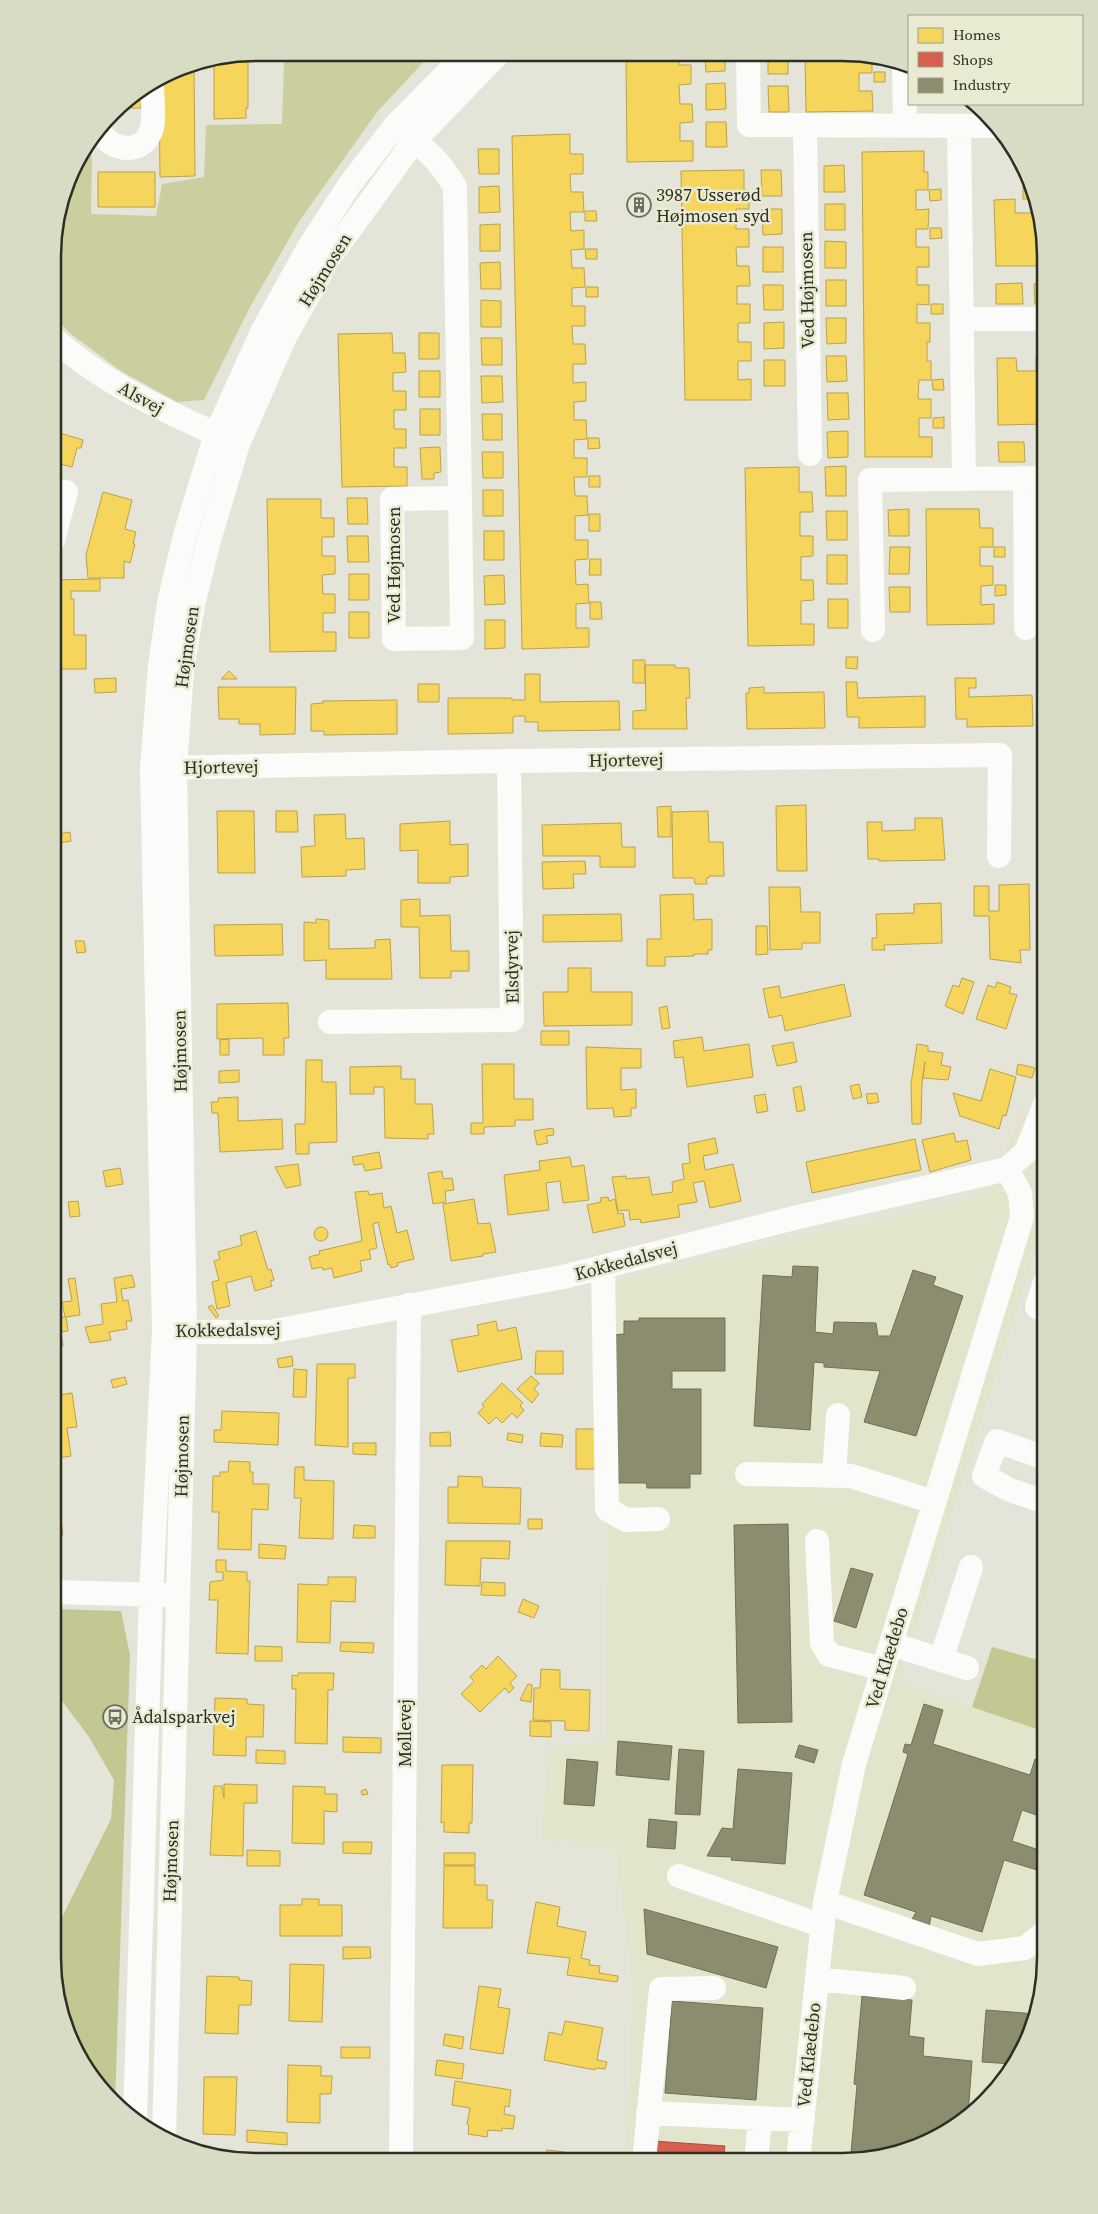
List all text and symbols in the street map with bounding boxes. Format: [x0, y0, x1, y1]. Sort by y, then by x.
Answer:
legend [908, 15, 1083, 105]
text: Homes [953, 24, 1000, 45]
text: Shops [953, 49, 993, 70]
text: Industry [953, 74, 1011, 95]
place label: 3987 Usserød Højmosen syd [656, 182, 770, 228]
building icon: 3987 Usserød Højmosen syd [626, 192, 652, 218]
street label: Højmosen [292, 228, 357, 311]
street label: Ved Højmosen [793, 231, 820, 349]
street label: Alsvej [114, 375, 168, 420]
street label: Ved Højmosen [381, 506, 406, 624]
street label: Højmosen [168, 604, 205, 690]
street label: Hjortevej [588, 746, 664, 773]
street label: Hjortevej [183, 753, 259, 780]
street label: Elsdyrvej [498, 930, 525, 1004]
street label: Højmosen [166, 1009, 193, 1093]
street label: Kokkedalsvej [572, 1235, 680, 1286]
street label: Kokkedalsvej [175, 1316, 281, 1343]
street label: Højmosen [168, 1414, 195, 1498]
street label: Ved Klædebo [859, 1604, 914, 1712]
street label: Møllevej [392, 1699, 417, 1767]
bus stop icon: Ådalsparkvej [102, 1704, 128, 1730]
place label: Ådalsparkvej [132, 1704, 236, 1729]
street label: Højmosen [157, 1819, 184, 1903]
street label: Ved Klædebo [791, 2001, 826, 2109]

